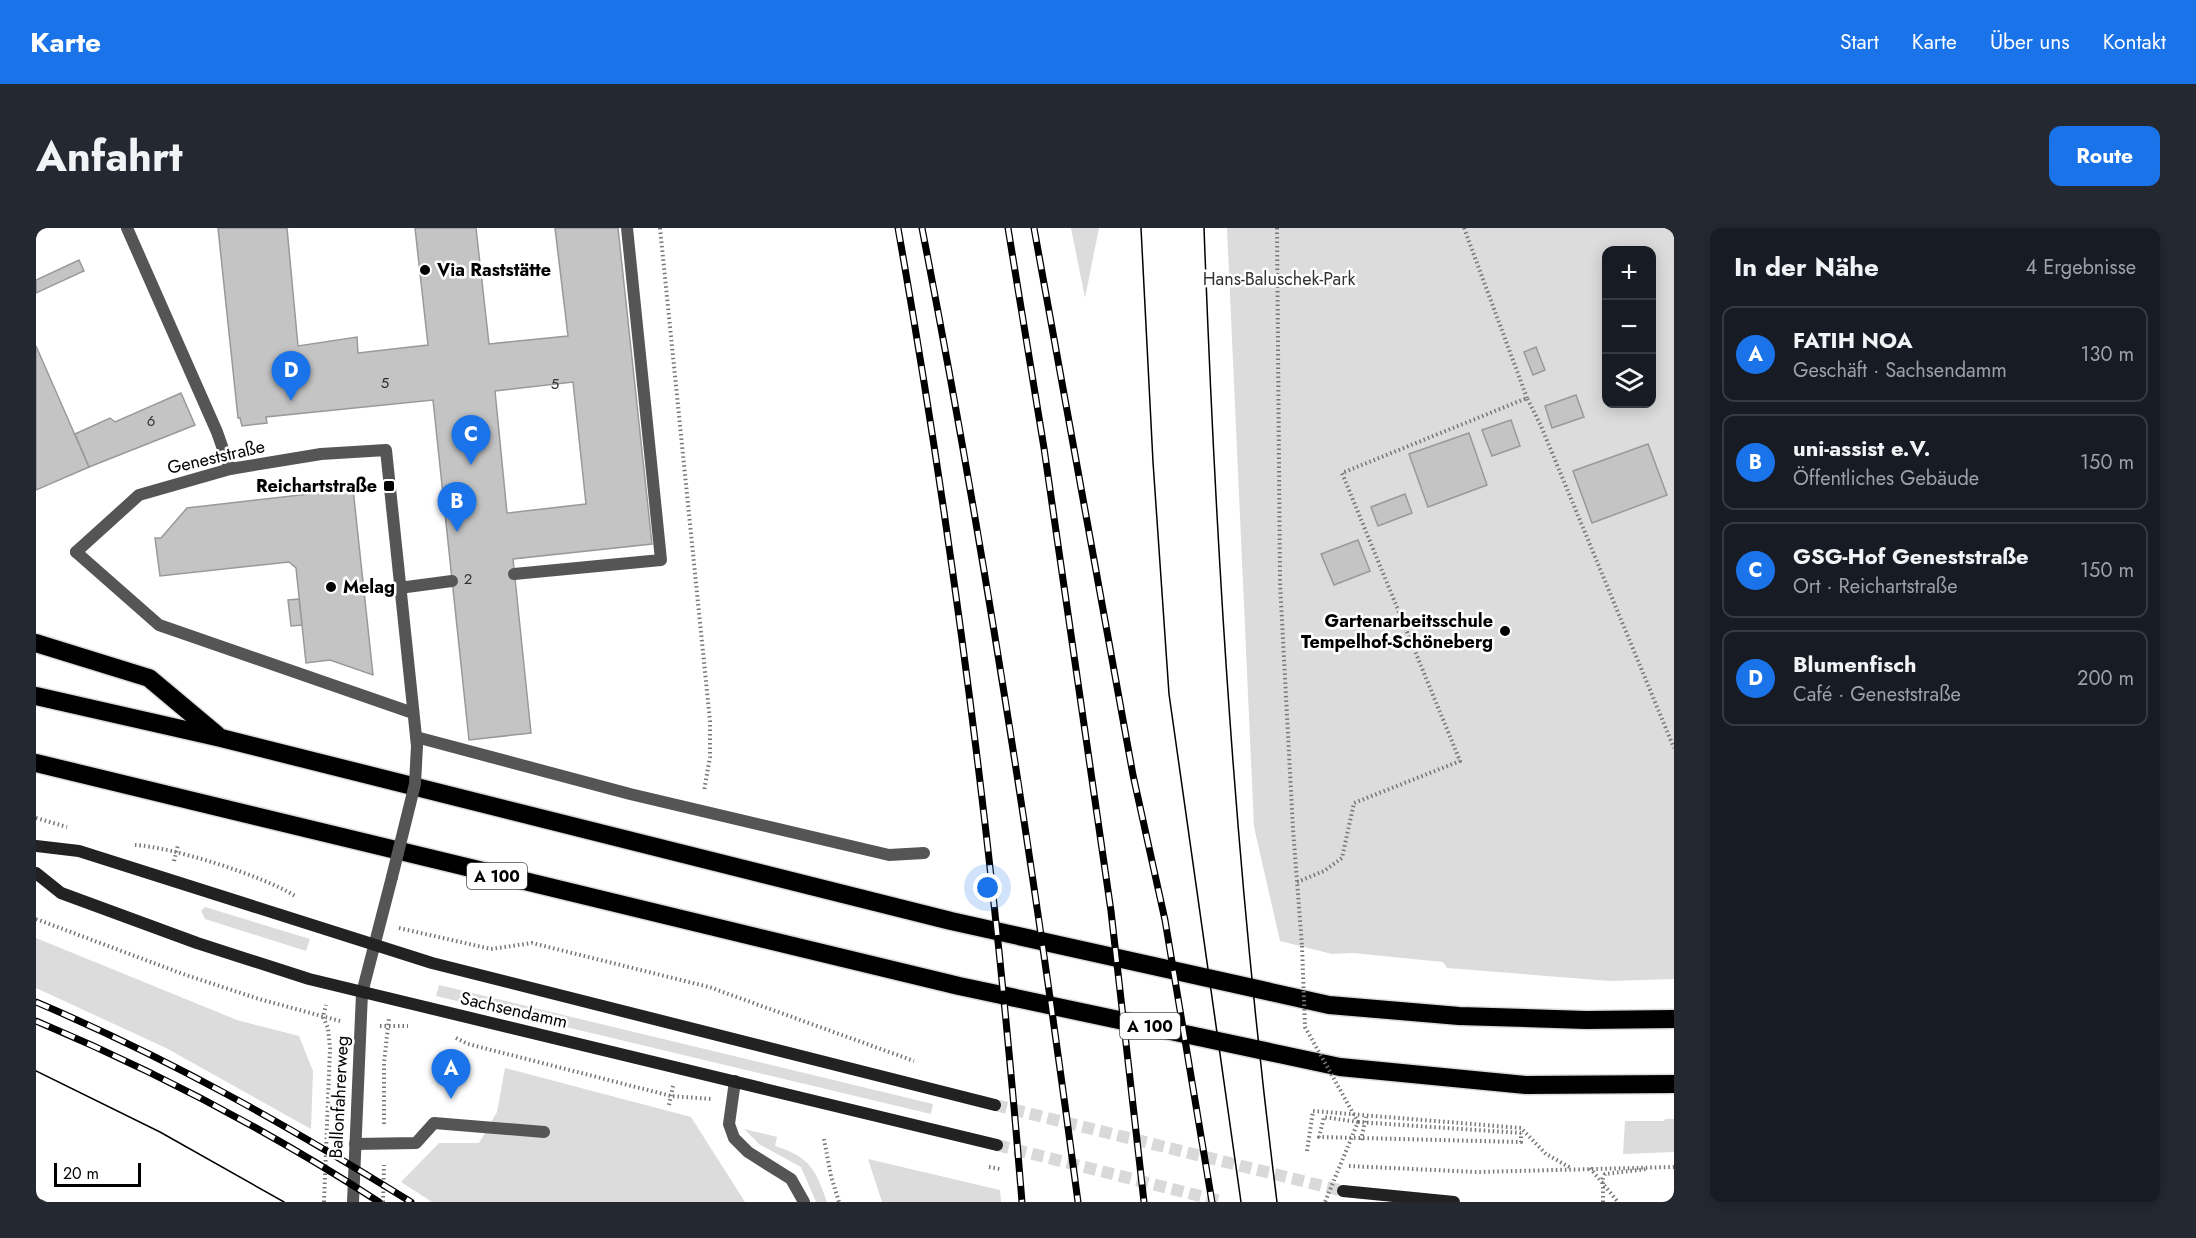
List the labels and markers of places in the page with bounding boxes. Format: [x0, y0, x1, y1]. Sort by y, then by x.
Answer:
place label: Via Raststätte [436, 257, 551, 283]
marker: Via Raststätte [418, 263, 432, 277]
pin: D [272, 352, 310, 401]
pin: C [452, 416, 490, 465]
place label: Reichartstraße [256, 473, 377, 499]
marker: Reichartstraße [382, 479, 396, 493]
pin: B [438, 482, 476, 532]
place label: Melag [343, 574, 395, 600]
marker: Melag [324, 580, 338, 594]
place label: Gartenarbeitsschule Tempelhof-Schöneberg [1301, 608, 1493, 655]
marker: Gartenarbeitsschule Tempelhof-Schöneberg [1498, 624, 1512, 638]
pin: A [432, 1050, 470, 1099]

